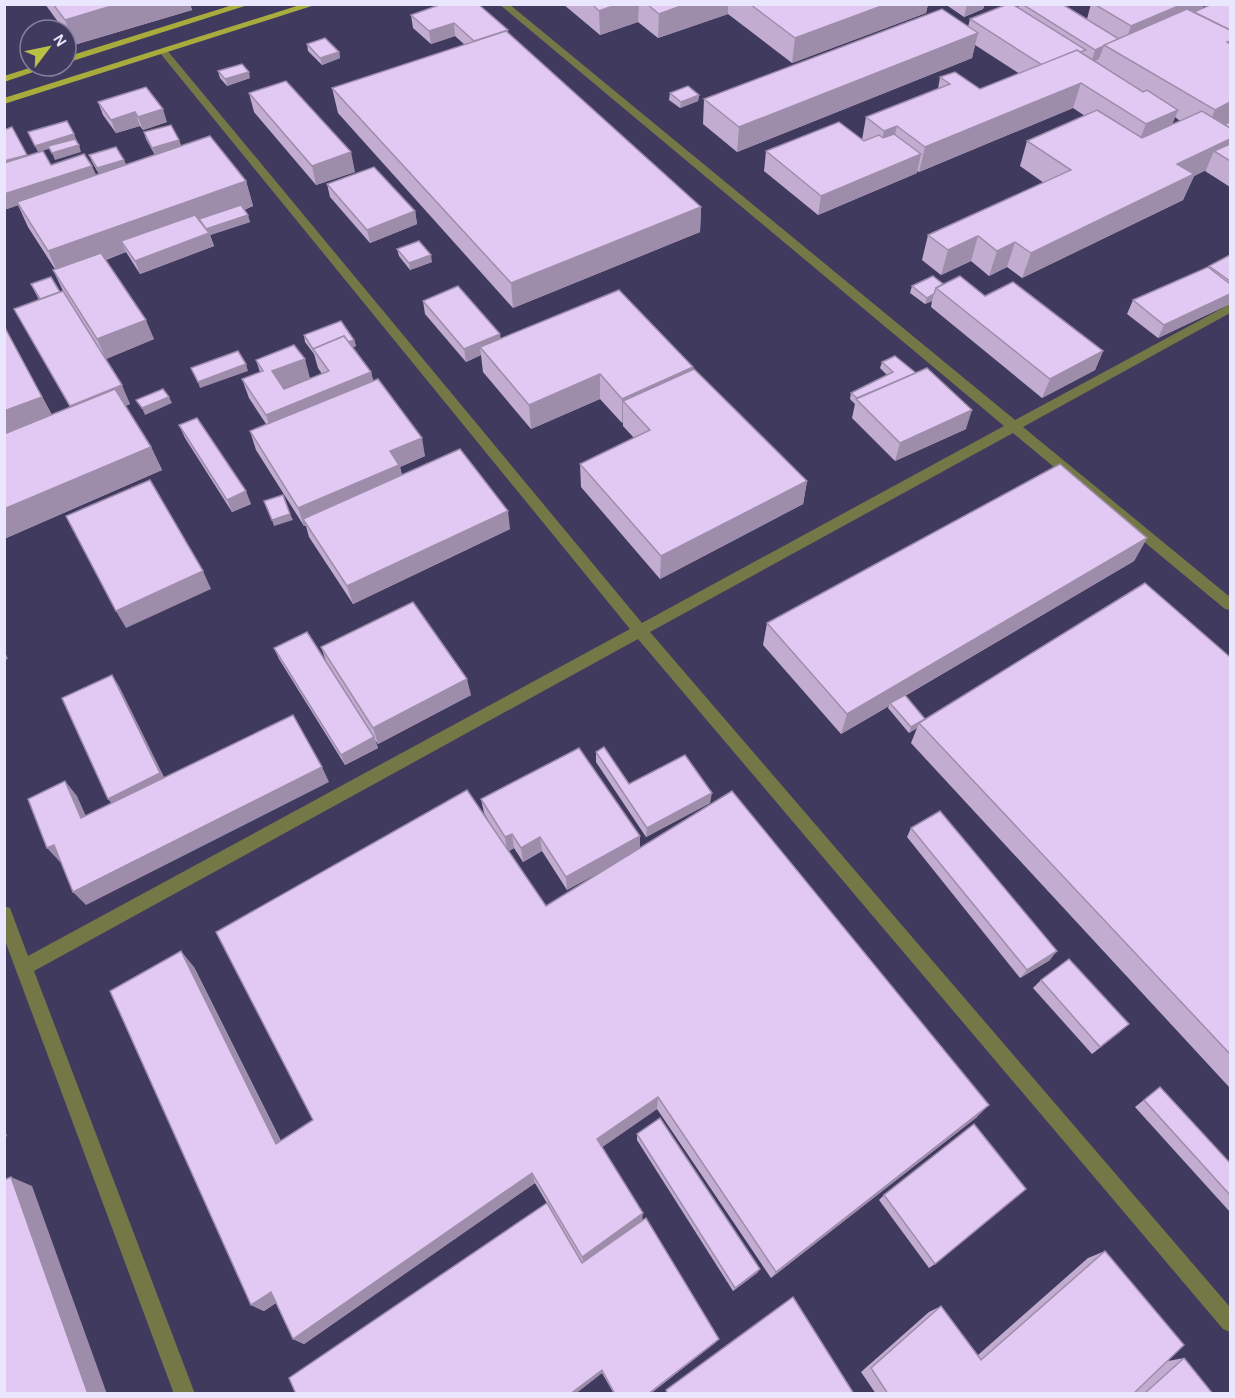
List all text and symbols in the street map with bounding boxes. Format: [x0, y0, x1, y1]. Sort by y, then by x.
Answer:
north arrow [18, 18, 78, 78]
text: N [49, 30, 71, 50]

